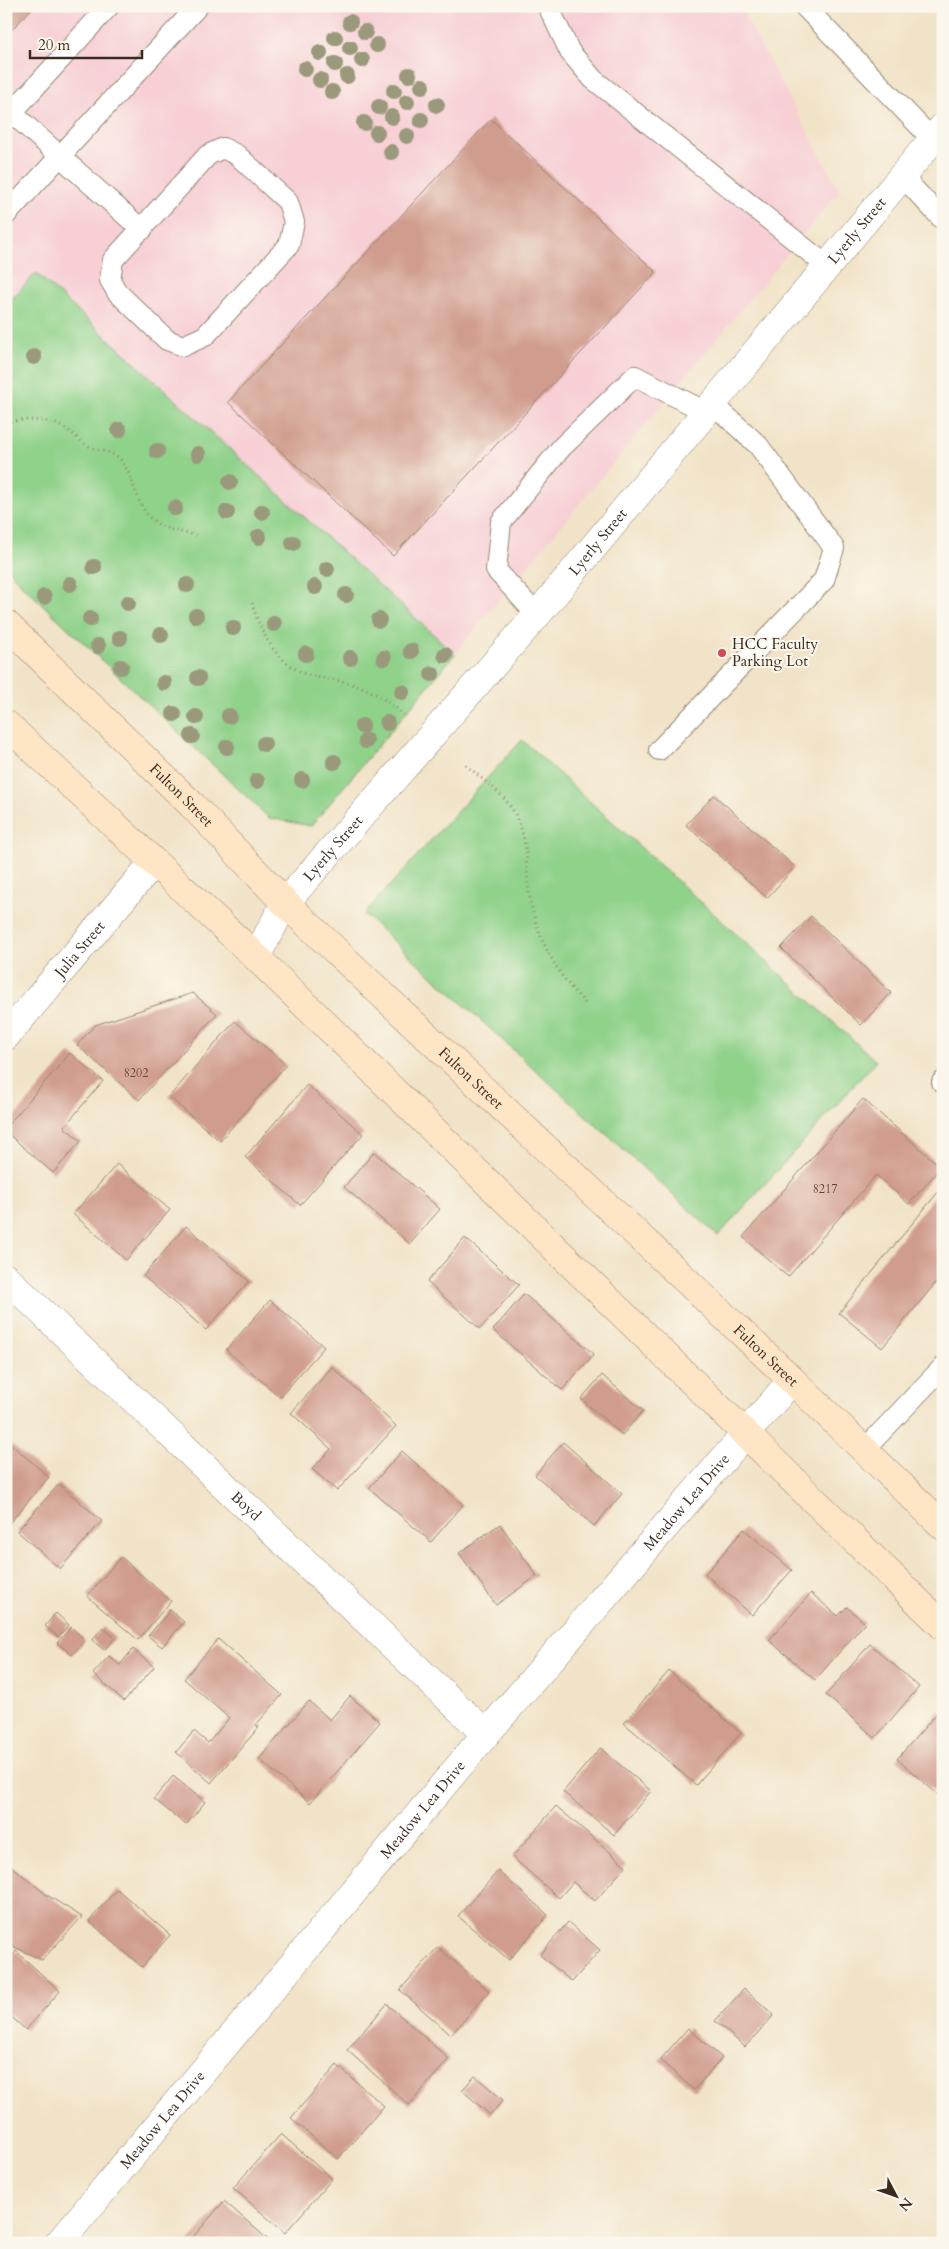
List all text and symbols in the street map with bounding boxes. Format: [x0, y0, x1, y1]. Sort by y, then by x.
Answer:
scale bar [30, 28, 142, 60]
text: 20 m [38, 35, 70, 55]
street label: Lyerly Street [823, 193, 891, 268]
street label: Lyerly Street [564, 504, 632, 580]
place label: HCC Faculty Parking Lot [732, 634, 818, 671]
marker: HCC Faculty Parking Lot [716, 647, 728, 659]
street label: Fulton Street [145, 759, 218, 831]
street label: Lyerly Street [299, 811, 367, 885]
street label: Julia Street [49, 917, 110, 983]
street label: Fulton Street [434, 1043, 508, 1114]
house number: 8202 [124, 1065, 148, 1081]
house number: 8217 [813, 1181, 837, 1197]
street label: Fulton Street [729, 1320, 803, 1391]
street label: Meadow Lea Drive [639, 1449, 734, 1555]
street label: Boyd [227, 1487, 265, 1525]
street label: Meadow Lea Drive [376, 1756, 470, 1863]
street label: Meadow Lea Drive [116, 2066, 210, 2173]
north arrow [872, 2172, 922, 2222]
text: N [894, 2193, 917, 2215]

